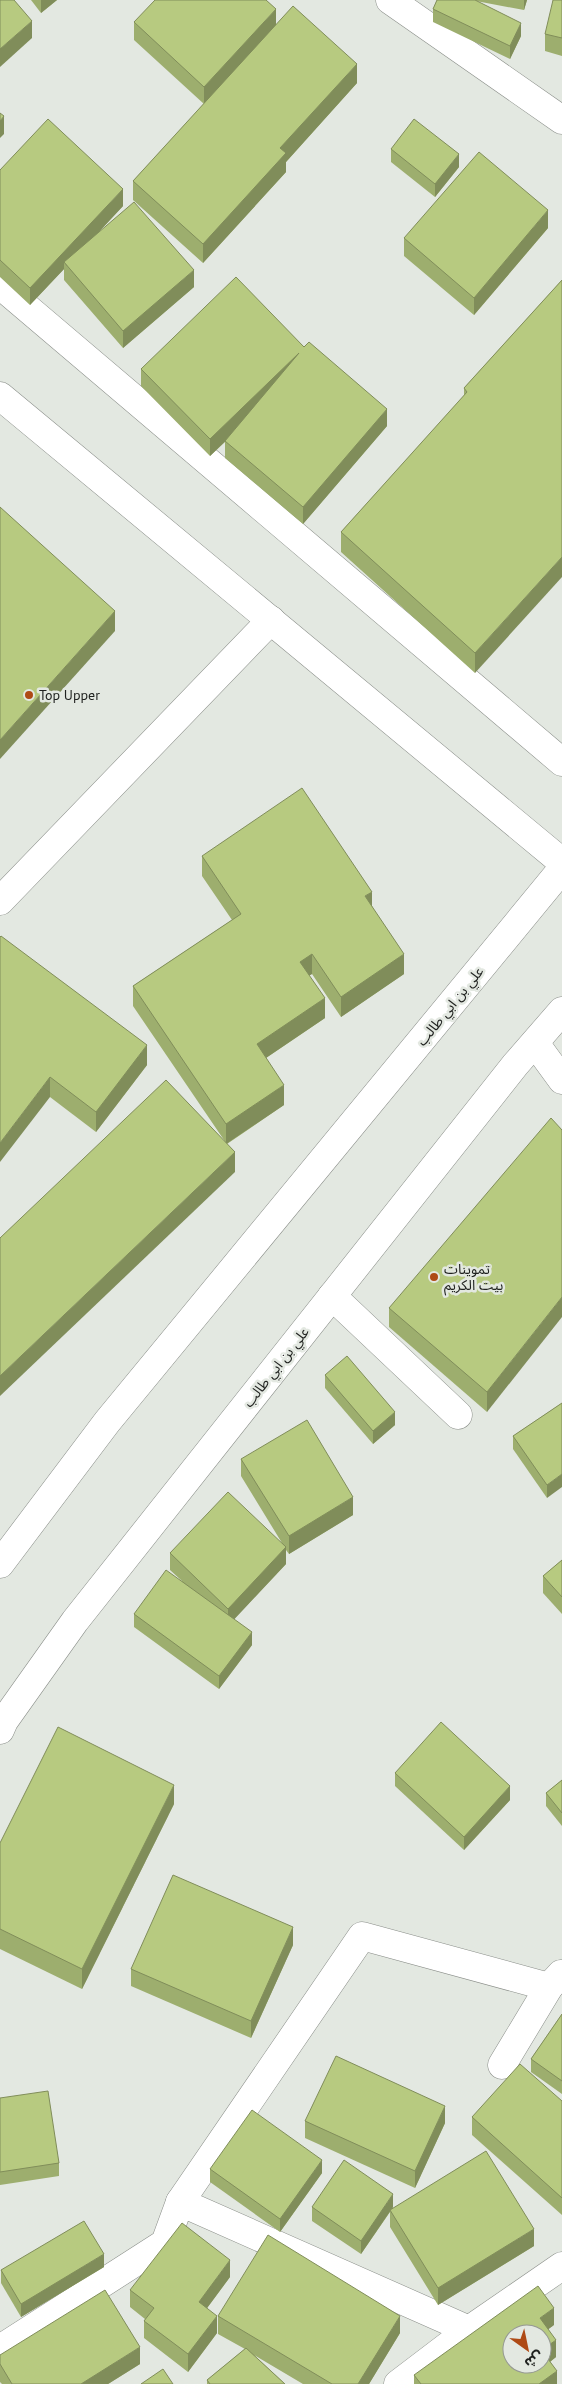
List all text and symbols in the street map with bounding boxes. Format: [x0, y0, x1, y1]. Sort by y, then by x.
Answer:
place label: Top Upper [39, 686, 100, 704]
marker: Top Upper [23, 689, 35, 701]
street label: علي بن ابي طالب [413, 963, 489, 1051]
place label: تموينات بيت الكريم [444, 1260, 504, 1296]
marker: تموينات بيت الكريم [428, 1271, 440, 1283]
street label: علي بن ابي طالب [239, 1323, 315, 1412]
north arrow [502, 2324, 552, 2374]
text: ش [521, 2347, 547, 2373]

